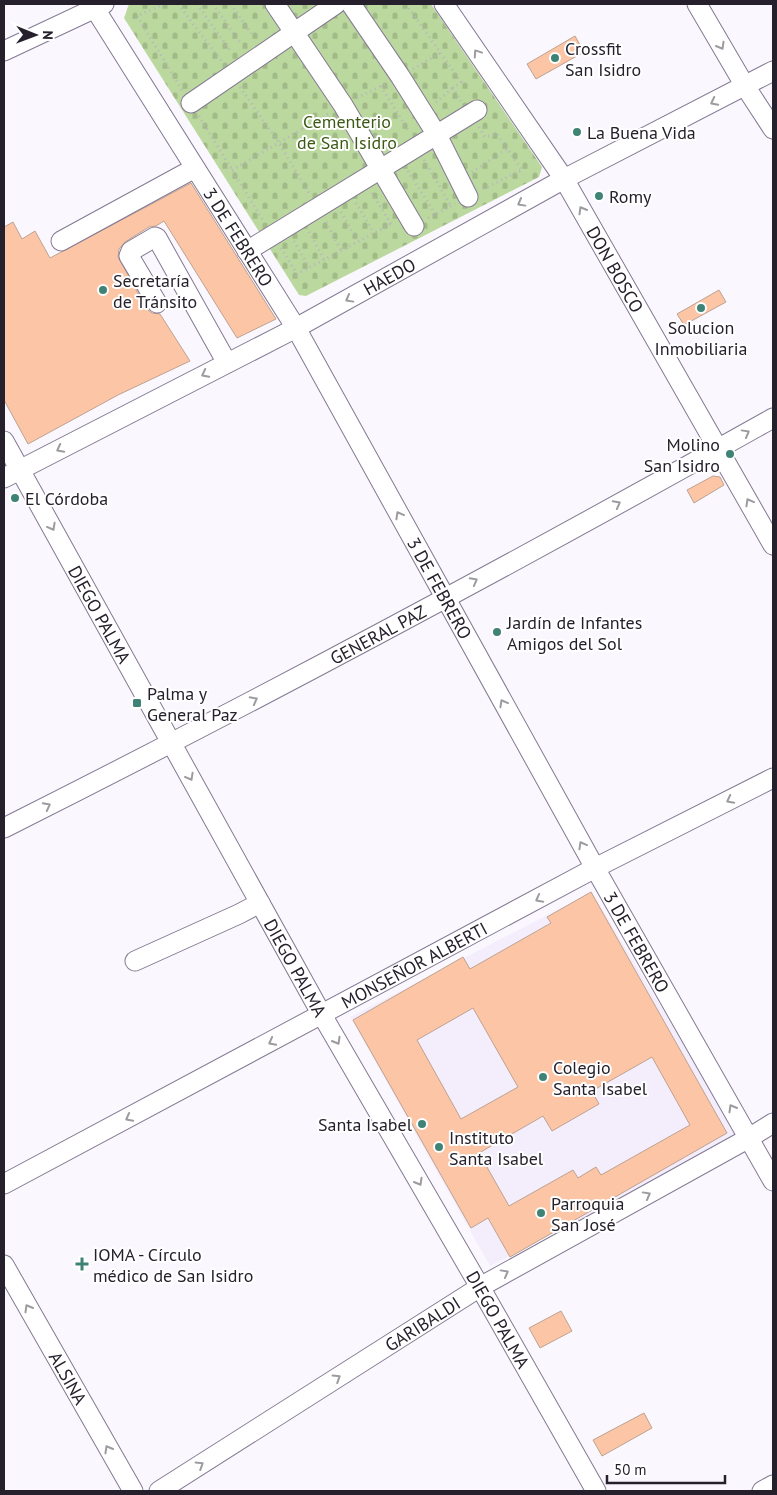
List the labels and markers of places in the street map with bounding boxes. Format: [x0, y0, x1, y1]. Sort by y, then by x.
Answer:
place label: Crossfit San Isidro [565, 37, 641, 81]
marker: Crossfit San Isidro [549, 52, 561, 64]
place label: La Buena Vida [587, 121, 696, 144]
marker: La Buena Vida [571, 126, 583, 138]
place label: Romy [609, 185, 652, 208]
marker: Romy [593, 190, 605, 202]
place label: Secretaría de Tránsito [113, 269, 197, 313]
marker: Secretaría de Tránsito [97, 284, 109, 296]
marker: Solucion Inmobiliaria [695, 302, 707, 314]
place label: Solucion Inmobiliaria [655, 316, 747, 360]
place label: Molino San Isidro [644, 433, 720, 477]
marker: Molino San Isidro [724, 448, 736, 460]
place label: El Córdoba [25, 487, 108, 510]
marker: El Córdoba [9, 492, 21, 504]
place label: Jardín de Infantes Amigos del Sol [506, 611, 642, 655]
marker: Jardín de Infantes Amigos del Sol [491, 626, 503, 638]
place label: Palma y General Paz [147, 682, 238, 726]
marker: Palma y General Paz [131, 697, 143, 709]
place label: Colegio Santa Isabel [553, 1056, 648, 1100]
marker: Colegio Santa Isabel [537, 1071, 549, 1083]
place label: Santa Isabel [318, 1113, 413, 1136]
marker: Santa Isabel [416, 1118, 428, 1130]
place label: Instituto Santa Isabel [449, 1126, 544, 1170]
marker: Instituto Santa Isabel [433, 1141, 445, 1153]
place label: Parroquia San José [551, 1192, 624, 1236]
marker: Parroquia San José [535, 1207, 547, 1219]
place label: IOMA - Círculo médico de San Isidro [93, 1243, 253, 1287]
marker: IOMA - Círculo médico de San Isidro [75, 1257, 89, 1271]

